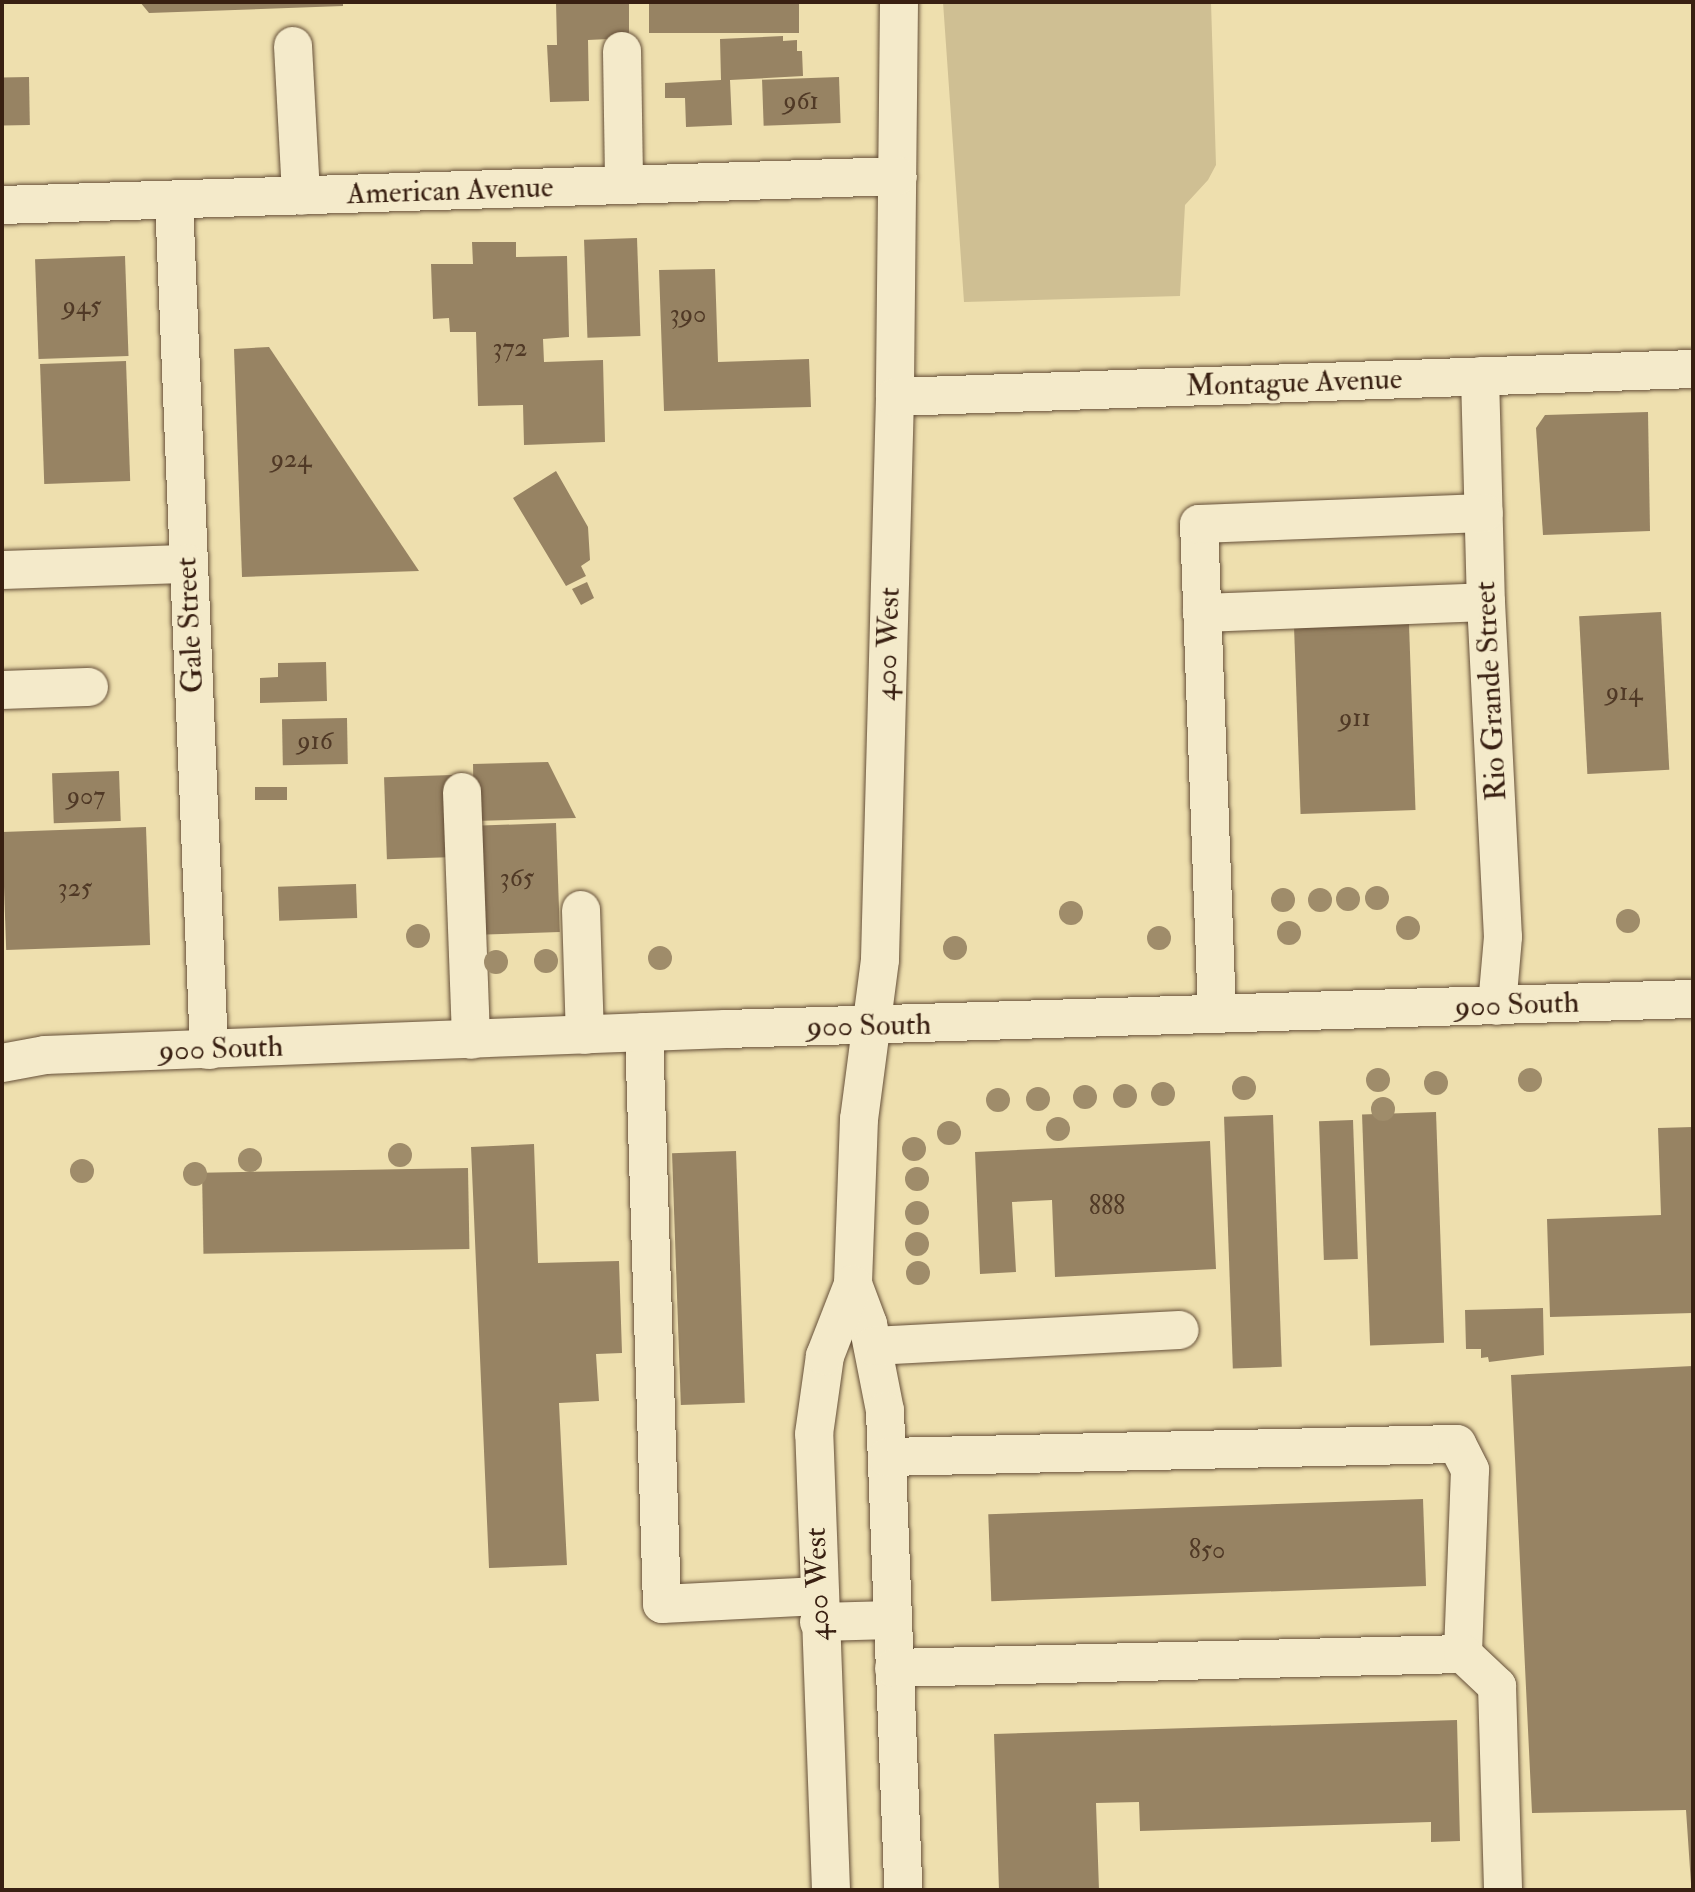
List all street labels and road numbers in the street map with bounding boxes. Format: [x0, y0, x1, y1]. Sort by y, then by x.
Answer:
street label: American Avenue [346, 169, 554, 213]
street label: Montague Avenue [1185, 361, 1403, 405]
street label: Gale Street [168, 556, 212, 694]
street label: Rio Grande Street [1467, 580, 1515, 802]
street label: 400 West [868, 587, 908, 701]
street label: 900 South [1454, 985, 1580, 1025]
street label: 900 South [806, 1007, 932, 1045]
street label: 900 South [158, 1029, 284, 1069]
street label: 400 West [798, 1527, 838, 1641]

